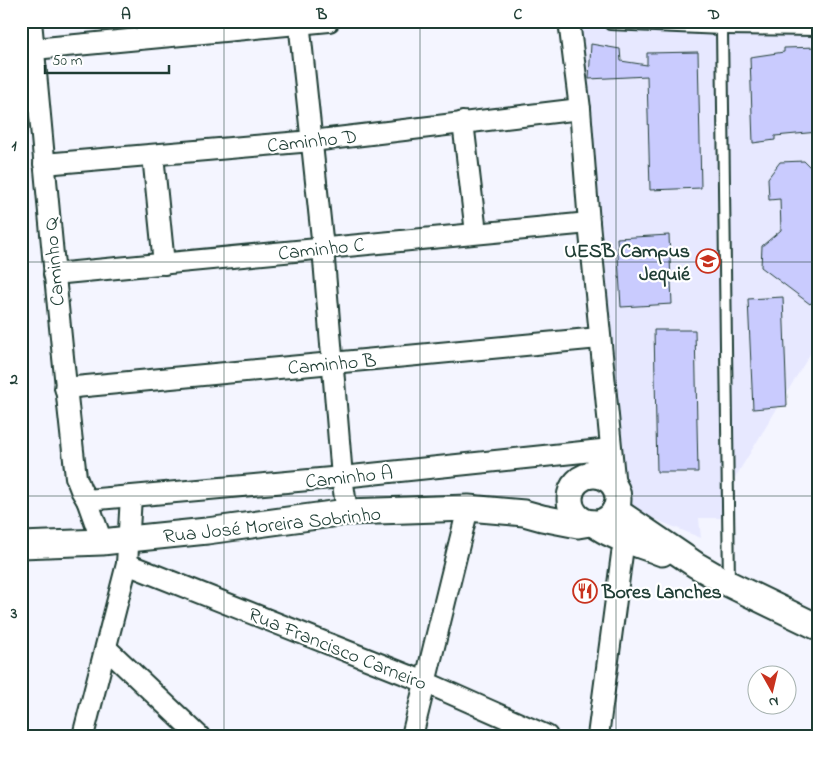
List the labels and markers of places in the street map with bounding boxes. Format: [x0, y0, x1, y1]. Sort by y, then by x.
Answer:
place label: UESB Campus Jequié [564, 238, 691, 290]
school or university icon: UESB Campus Jequié [695, 248, 721, 274]
restaurant icon: Bores Lanches [572, 578, 598, 604]
place label: Bores Lanches [601, 579, 722, 608]

